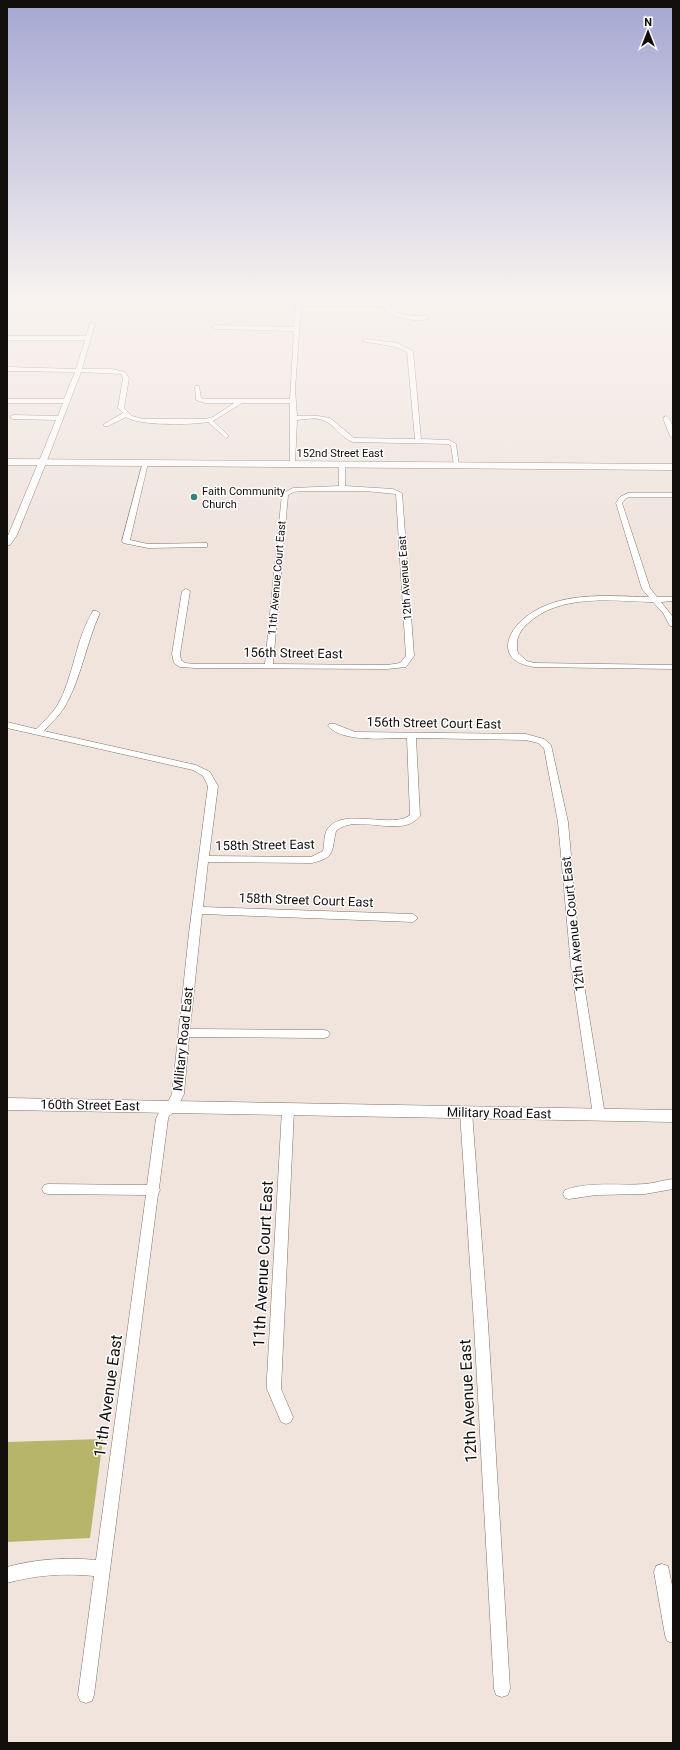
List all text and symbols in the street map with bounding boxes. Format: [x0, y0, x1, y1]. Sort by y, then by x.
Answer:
north arrow [628, 12, 668, 52]
text: N [644, 16, 652, 29]
street label: 152nd Street East [297, 447, 384, 460]
place label: Faith Community Church [202, 485, 286, 511]
marker: Faith Community Church [189, 492, 199, 502]
street label: 11th Avenue Court East [266, 520, 289, 636]
street label: 12th Avenue East [396, 535, 414, 621]
street label: 156th Street East [243, 645, 343, 661]
street label: 156th Street Court East [367, 714, 501, 732]
street label: 158th Street East [215, 837, 315, 853]
street label: 12th Avenue Court East [558, 856, 588, 992]
street label: 158th Street Court East [238, 890, 374, 910]
street label: Military Road East [170, 986, 196, 1092]
street label: 160th Street East [40, 1097, 140, 1113]
street label: Military Road East [447, 1105, 551, 1121]
street label: 11th Avenue Court East [249, 1180, 277, 1348]
street label: 11th Avenue East [90, 1333, 126, 1459]
street label: 12th Avenue East [455, 1339, 481, 1463]

